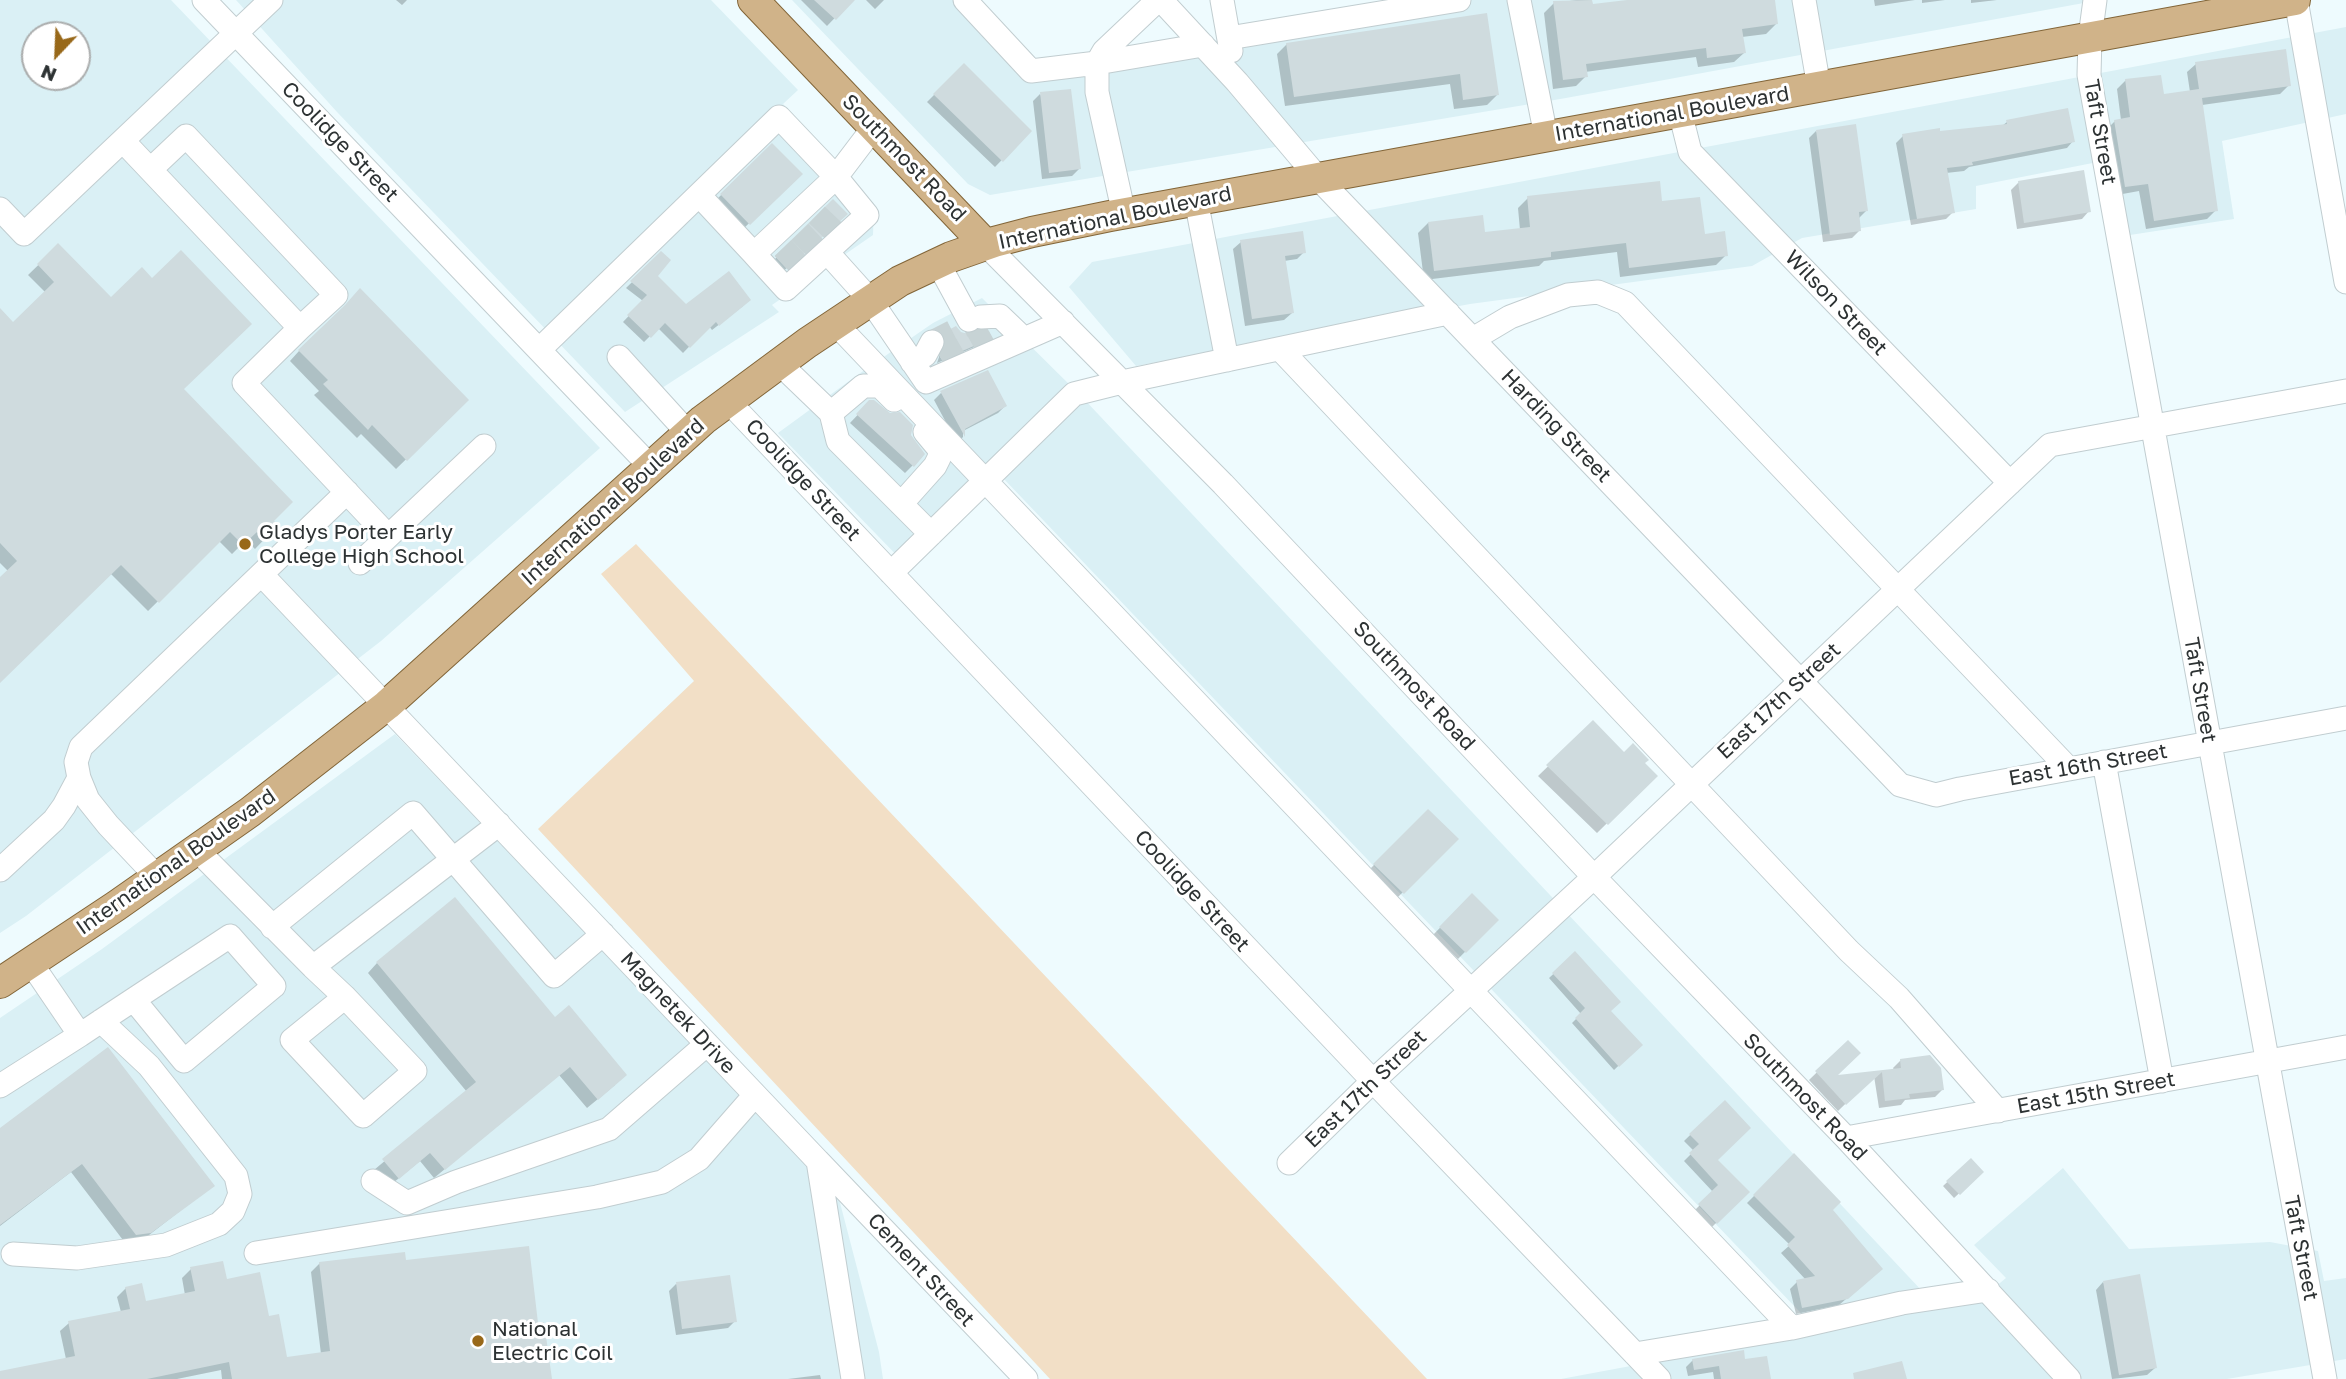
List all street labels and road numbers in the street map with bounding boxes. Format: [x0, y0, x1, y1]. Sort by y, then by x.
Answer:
street label: Coolidge Street [276, 77, 404, 207]
street label: Taft Street [2078, 77, 2122, 187]
street label: International Boulevard [1553, 81, 1791, 147]
street label: Southmost Road [837, 89, 971, 227]
street label: International Boulevard [996, 181, 1234, 255]
street label: Wilson Street [1780, 245, 1892, 361]
street label: Harding Street [1496, 364, 1616, 488]
street label: International Boulevard [516, 413, 710, 591]
street label: Coolidge Street [740, 414, 866, 546]
street label: Southmost Road [1348, 616, 1480, 756]
street label: Taft Street [2178, 635, 2222, 745]
street label: East 17th Street [1712, 637, 1846, 765]
street label: East 16th Street [2007, 739, 2169, 791]
street label: International Boulevard [71, 784, 281, 940]
street label: Coolidge Street [1129, 825, 1255, 957]
street label: Magnetek Drive [615, 947, 741, 1079]
street label: East 17th Street [1300, 1025, 1432, 1153]
street label: Southmost Road [1738, 1028, 1872, 1166]
street label: East 15th Street [2015, 1067, 2177, 1119]
street label: Taft Street [2278, 1193, 2324, 1303]
street label: Cement Street [862, 1208, 980, 1332]

